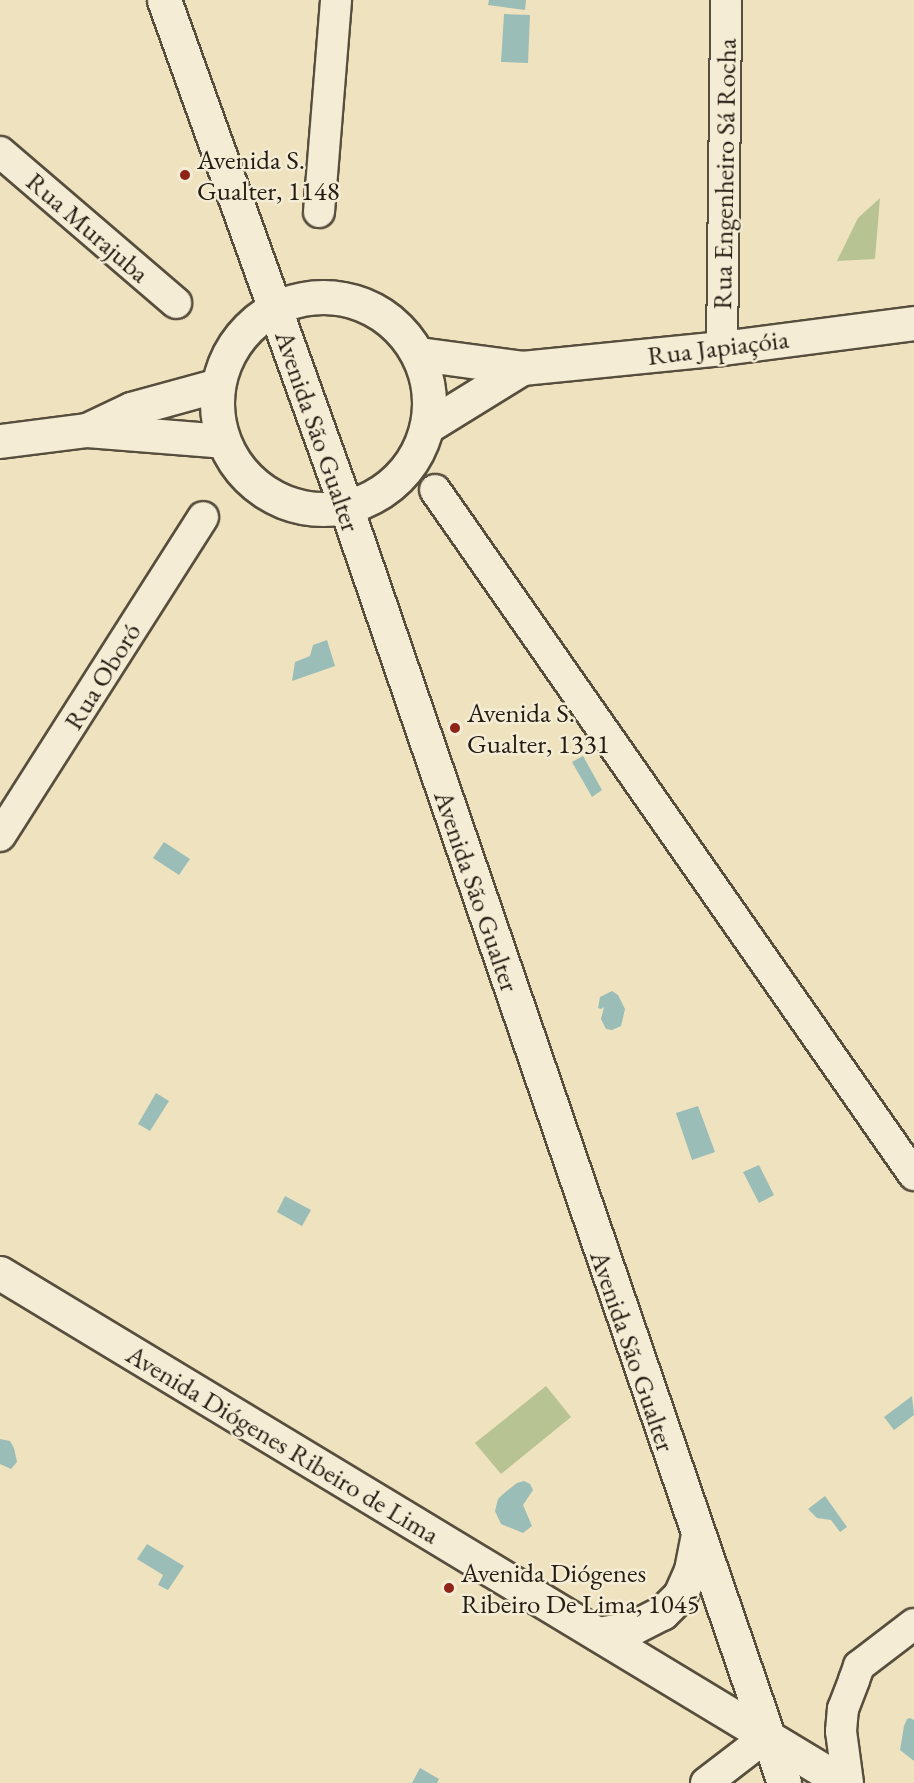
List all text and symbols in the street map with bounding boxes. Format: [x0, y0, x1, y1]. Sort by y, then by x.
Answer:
street label: Rua Engenheiro Sá Rocha [705, 38, 743, 310]
place label: Avenida S. Gualter, 1148 [197, 143, 340, 206]
street label: Rua Murajuba [20, 165, 156, 289]
marker: Avenida S. Gualter, 1148 [178, 168, 192, 182]
street label: Rua Japiaçóia [645, 322, 791, 372]
street label: Avenida São Gualter [268, 326, 368, 536]
street label: Rua Oboró [56, 617, 148, 735]
place label: Avenida S. Gualter, 1331 [467, 696, 610, 759]
marker: Avenida S. Gualter, 1331 [448, 721, 462, 735]
street label: Avenida São Gualter [427, 786, 527, 996]
street label: Avenida São Gualter [583, 1246, 683, 1456]
street label: Avenida Diógenes Ribeiro de Lima [121, 1338, 445, 1550]
place label: Avenida Diógenes Ribeiro De Lima, 1045 [461, 1556, 700, 1619]
marker: Avenida Diógenes Ribeiro De Lima, 1045 [442, 1581, 456, 1595]

